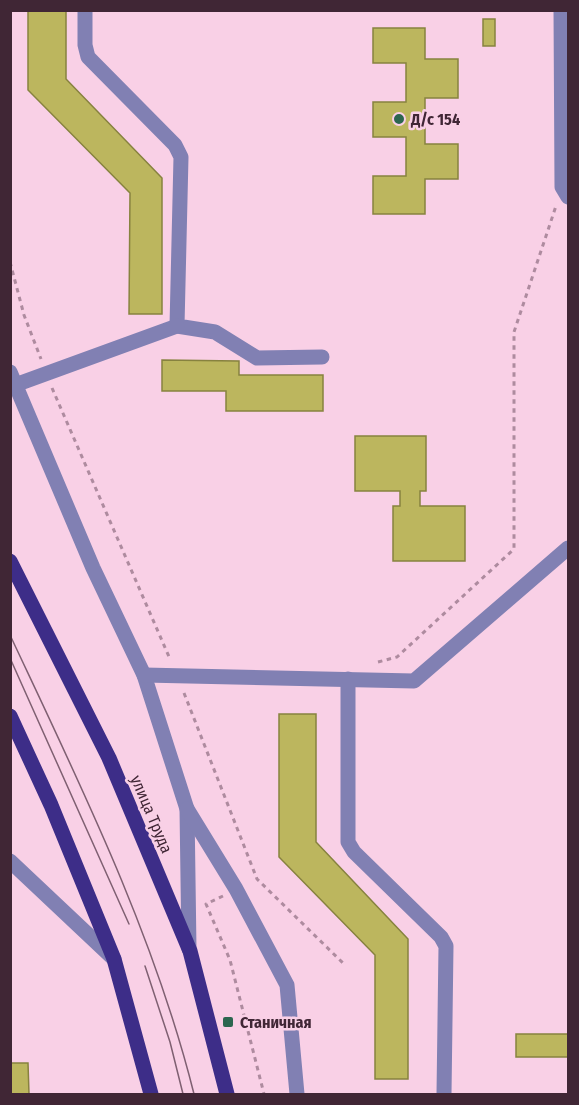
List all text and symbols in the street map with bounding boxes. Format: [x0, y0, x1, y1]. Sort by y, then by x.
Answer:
place label: Д/с 154 [410, 110, 460, 129]
marker: Д/с 154 [392, 112, 406, 126]
street label: улица Труда [127, 772, 176, 856]
place label: Станичная [240, 1013, 312, 1032]
marker: Станичная [221, 1015, 235, 1029]

